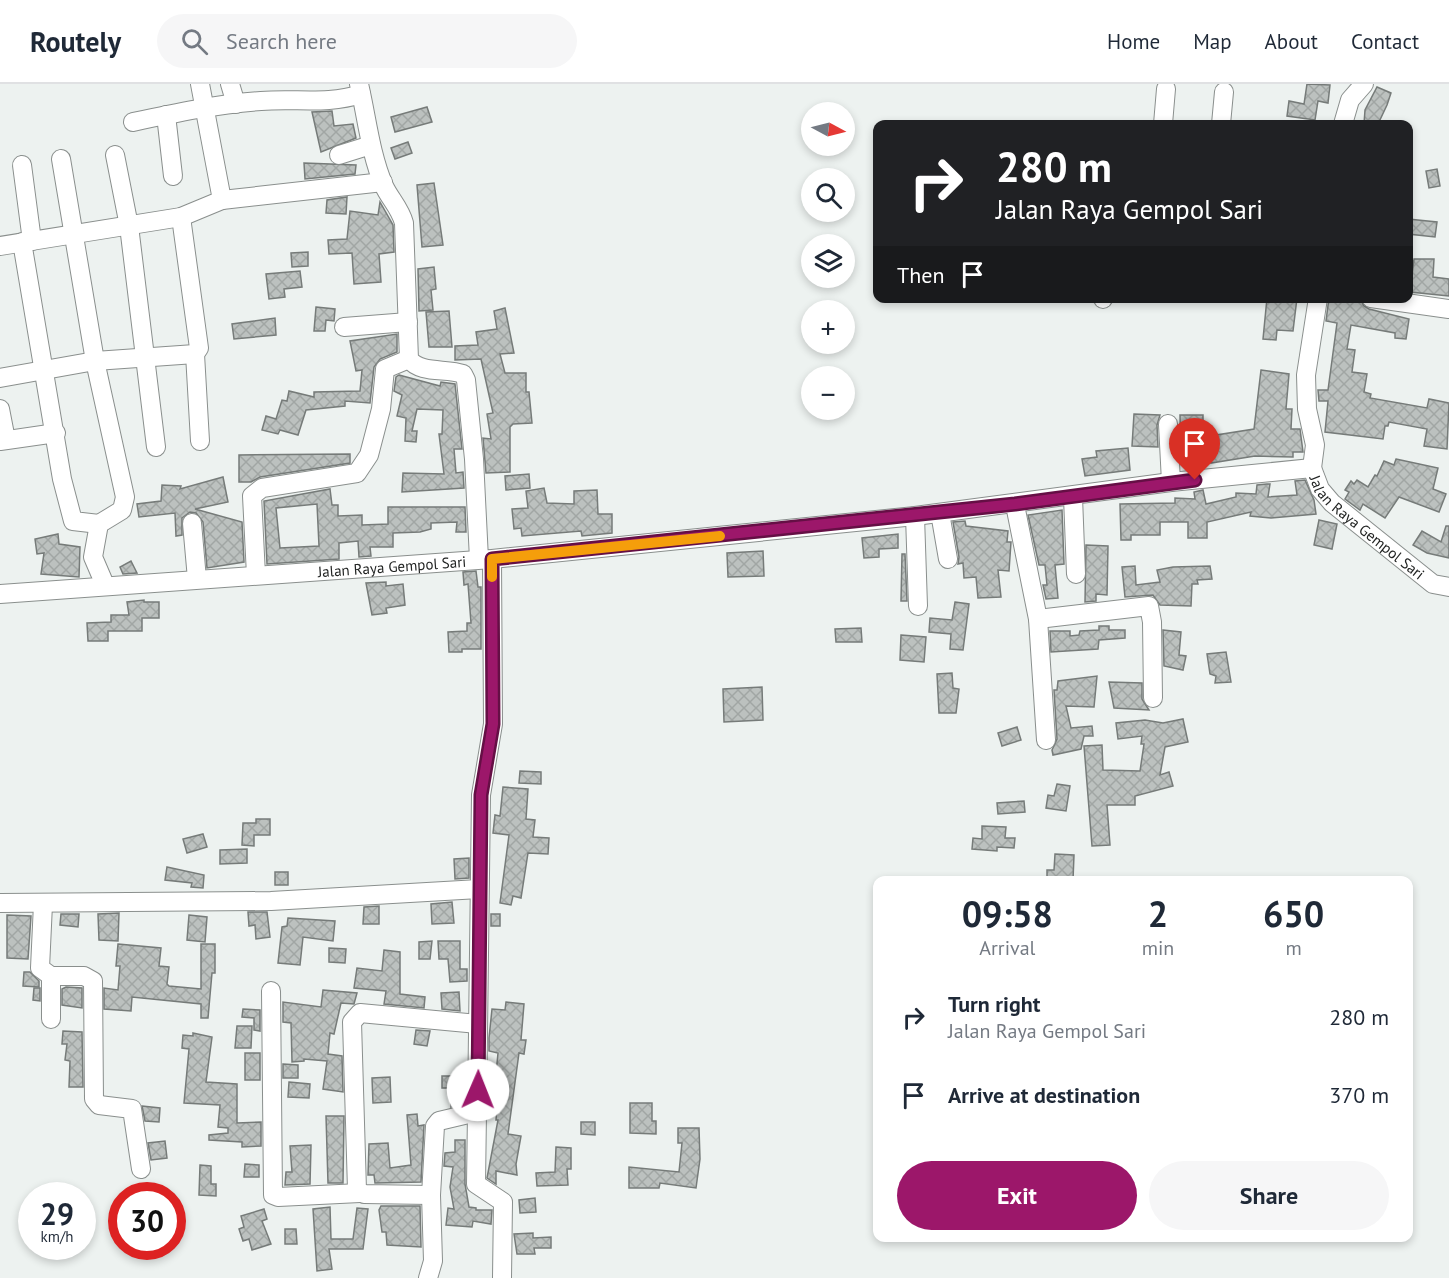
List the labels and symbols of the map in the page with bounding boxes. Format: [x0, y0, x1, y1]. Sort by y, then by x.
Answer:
north arrow [801, 102, 855, 156]
pin [1169, 418, 1220, 480]
street label: Jalan Raya Gempol Sari [1306, 471, 1429, 583]
street label: Jalan Raya Gempol Sari [316, 551, 467, 581]
position arrow [446, 1058, 510, 1122]
speed limit sign: 30 [108, 1182, 186, 1260]

